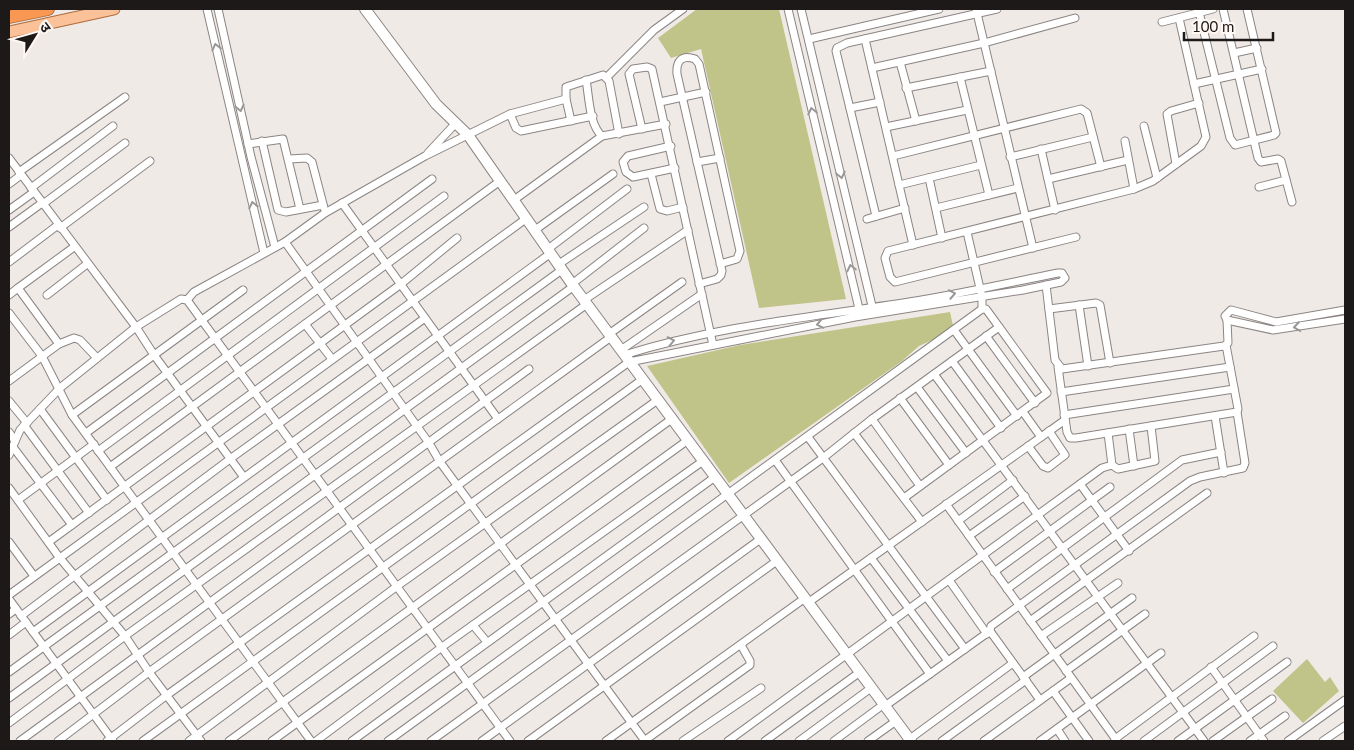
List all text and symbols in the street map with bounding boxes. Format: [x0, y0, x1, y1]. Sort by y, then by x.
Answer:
north arrow [10, 10, 60, 60]
scale bar [1184, 10, 1273, 42]
text: 100 m [1192, 17, 1234, 35]
text: उ [37, 18, 56, 36]
one-way arrow [212, 43, 222, 51]
one-way arrow [234, 103, 245, 112]
one-way arrow [807, 106, 818, 115]
one-way arrow [835, 171, 846, 180]
one-way arrow [248, 201, 259, 210]
one-way arrow [846, 264, 857, 273]
one-way arrow [947, 289, 956, 300]
one-way arrow [815, 318, 824, 328]
one-way arrow [1293, 321, 1301, 331]
one-way arrow [666, 336, 675, 347]

